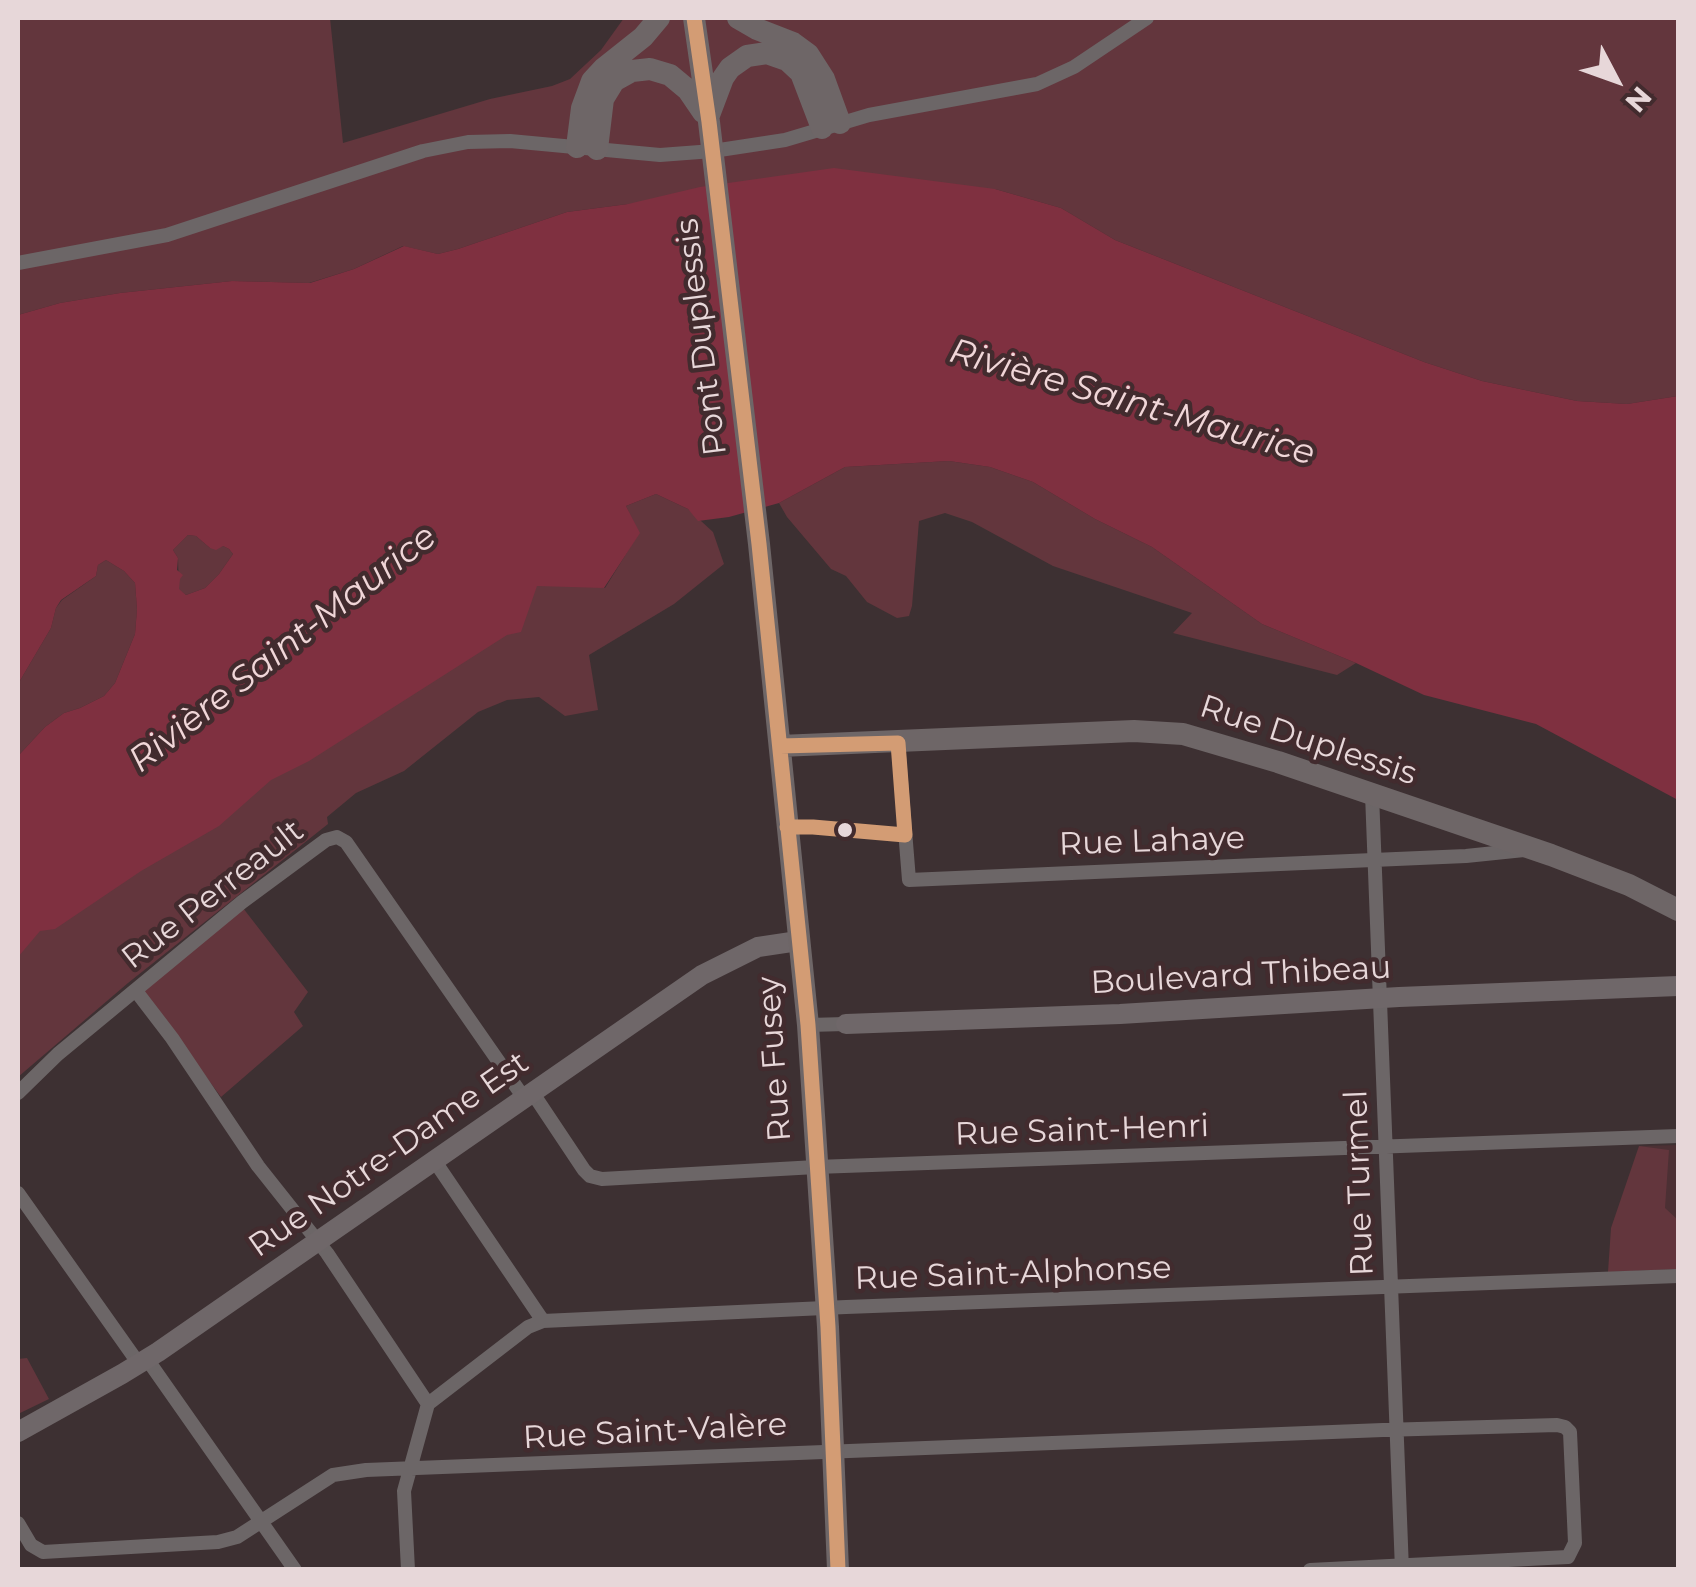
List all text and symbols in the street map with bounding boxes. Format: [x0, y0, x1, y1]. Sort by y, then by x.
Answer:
north arrow [1566, 30, 1666, 130]
text: N [1618, 80, 1659, 119]
street label: Pont Duplessis [668, 216, 736, 458]
water label: Rivière Saint-Maurice [944, 331, 1320, 475]
water label: Rivière Saint-Maurice [121, 516, 445, 782]
street label: Rue Duplessis [1195, 688, 1421, 794]
street label: Rue Perreault [115, 812, 311, 978]
unlabelled marker [835, 820, 855, 840]
street label: Rue Lahaye [1058, 820, 1246, 864]
street label: Boulevard Thibeau [1090, 949, 1392, 1003]
street label: Rue Fusey [750, 975, 800, 1143]
street label: Rue Notre-Dame Est [242, 1044, 536, 1266]
street label: Rue Turmel [1338, 1089, 1382, 1277]
street label: Rue Saint-Henri [954, 1107, 1210, 1155]
street label: Rue Saint-Alphonse [854, 1249, 1172, 1299]
street label: Rue Saint-Valère [522, 1406, 788, 1458]

